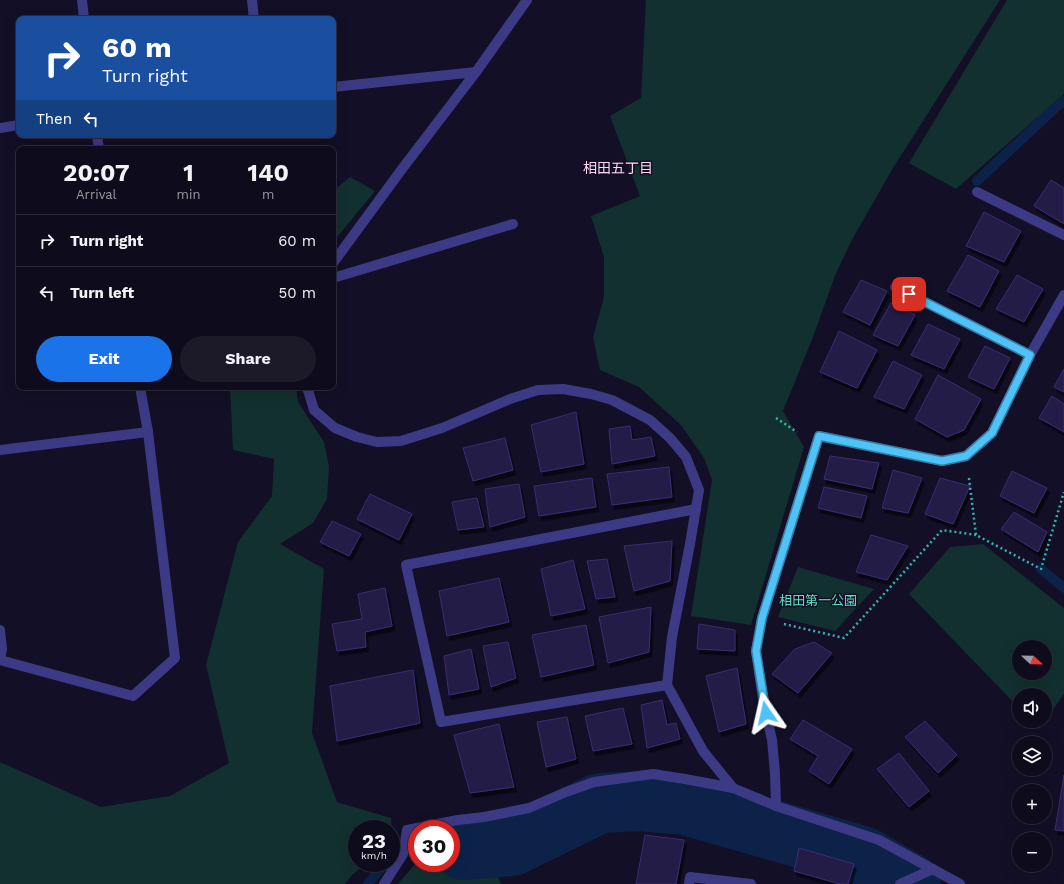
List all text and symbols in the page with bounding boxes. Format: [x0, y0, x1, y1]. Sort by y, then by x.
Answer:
text: 60 m [102, 31, 172, 64]
icon: right [36, 32, 88, 84]
text: Turn right [102, 65, 188, 86]
icon: left [80, 108, 102, 130]
text: Then [36, 110, 72, 128]
text: 20:07 [63, 159, 130, 187]
text: 1 [183, 159, 194, 187]
text: 140 [248, 159, 289, 187]
district label: 相田五丁目 [583, 160, 653, 176]
text: Arrival [76, 187, 117, 202]
text: min [177, 187, 201, 202]
text: m [262, 187, 274, 202]
icon: right [36, 230, 58, 252]
text: Turn right [70, 232, 143, 250]
text: 60 m [278, 232, 316, 250]
pin [892, 277, 926, 311]
icon: left [36, 282, 58, 304]
icon: arrive [898, 283, 920, 305]
text: Turn left [70, 284, 134, 302]
text: 50 m [279, 284, 316, 302]
button: Exit [36, 336, 172, 382]
button: Share [180, 336, 316, 382]
park label: 相田第一公園 [779, 593, 857, 608]
north arrow [1012, 640, 1052, 680]
map controls [1012, 640, 1052, 872]
button: sound [1012, 688, 1052, 728]
position arrow [745, 692, 787, 734]
button: layers [1012, 736, 1052, 776]
button: + [1012, 784, 1052, 824]
speed limit sign: 30 [408, 820, 460, 872]
text: 23 [362, 829, 386, 853]
button: − [1012, 832, 1052, 872]
text: km/h [361, 850, 387, 861]

